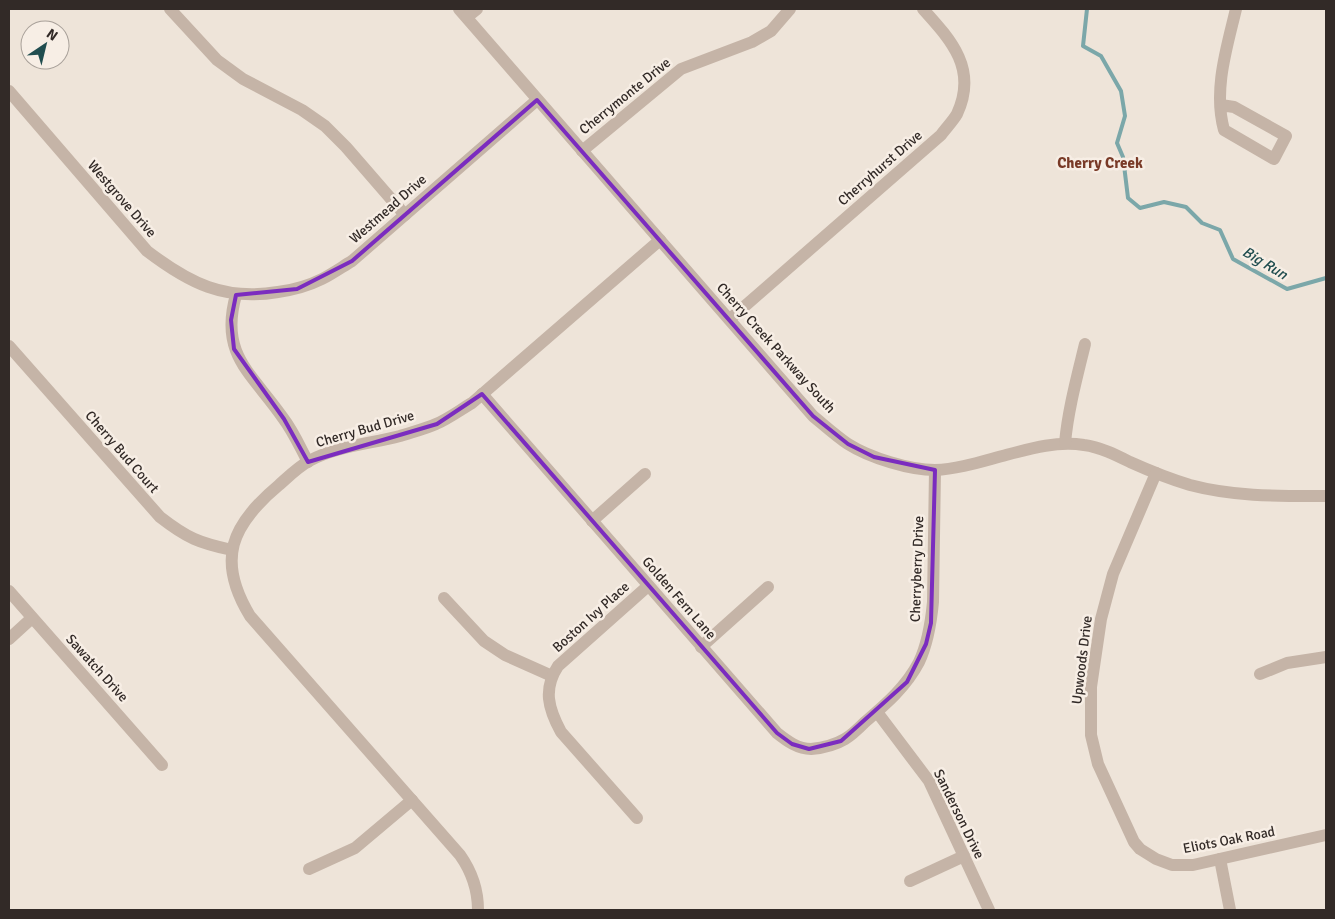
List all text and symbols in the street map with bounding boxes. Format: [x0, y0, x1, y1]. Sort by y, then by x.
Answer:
north arrow [20, 20, 70, 70]
text: N [43, 25, 61, 45]
street label: Cherrymonte Drive [576, 54, 674, 138]
street label: Cherryhurst Drive [834, 127, 926, 209]
district label: Cherry Creek [1057, 154, 1143, 172]
street label: Westgrove Drive [84, 157, 160, 241]
street label: Westmead Drive [346, 171, 430, 247]
water label: Big Run [1239, 243, 1292, 284]
street label: Cherry Creek Parkway South [713, 279, 839, 417]
street label: Cherry Bud Court [82, 407, 162, 497]
street label: Cherry Bud Drive [314, 407, 416, 451]
street label: Cherryberry Drive [907, 516, 927, 622]
street label: Golden Fern Lane [638, 553, 720, 643]
street label: Boston Ivy Place [549, 578, 633, 656]
street label: Upwoods Drive [1068, 615, 1096, 705]
street label: Sawatch Drive [62, 631, 132, 705]
street label: Sanderson Drive [930, 766, 988, 862]
street label: Eliots Oak Road [1182, 823, 1276, 857]

